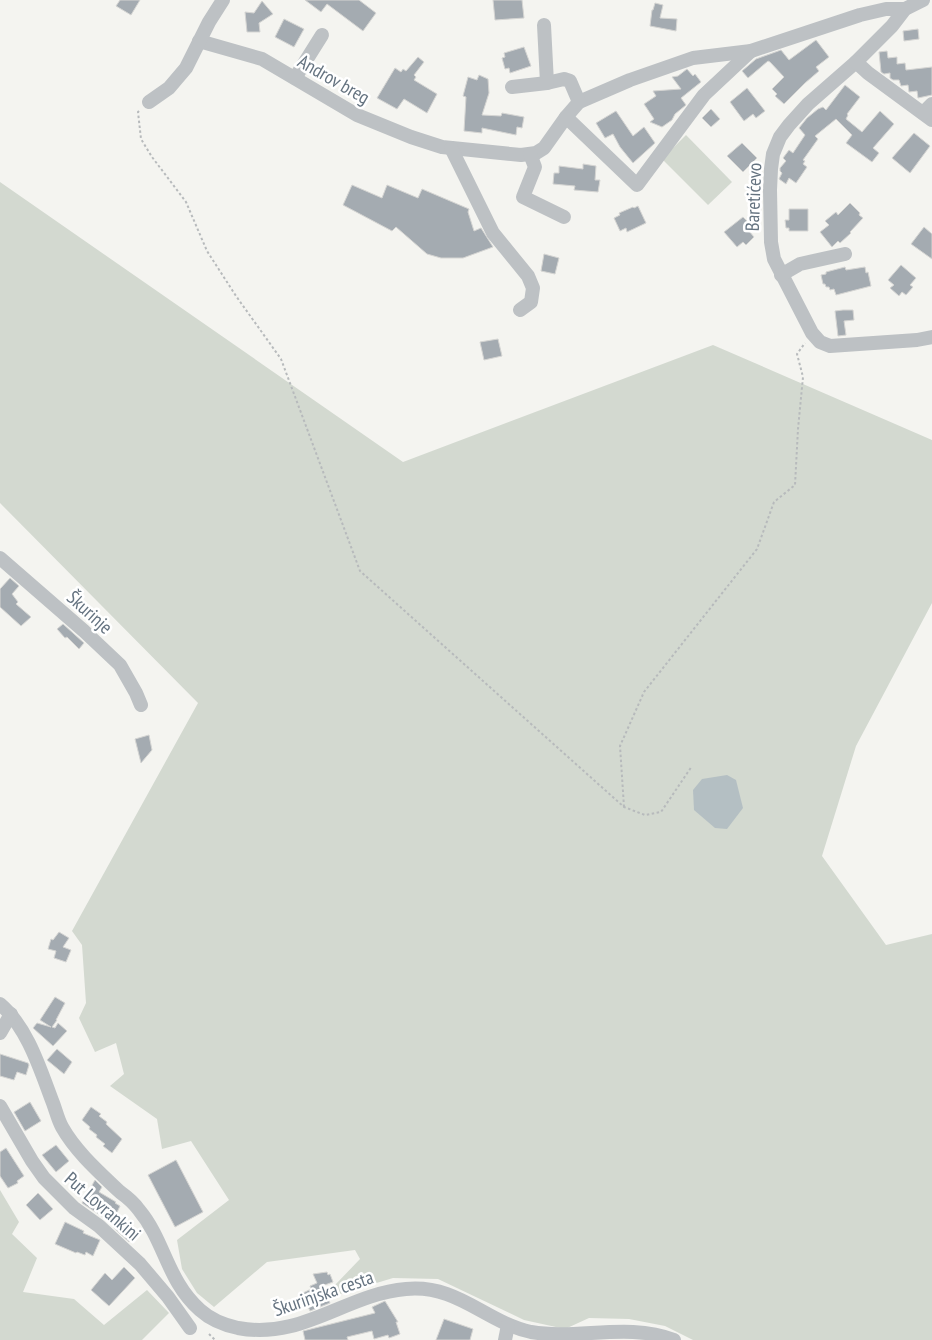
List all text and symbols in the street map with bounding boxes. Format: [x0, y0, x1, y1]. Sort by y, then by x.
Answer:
street label: Androv breg [294, 49, 374, 109]
street label: Baretićevo [740, 162, 766, 232]
street label: Škurinje [62, 585, 118, 639]
street label: Put Lovrankini [60, 1166, 146, 1246]
street label: Škurinjska cesta [270, 1265, 376, 1321]

